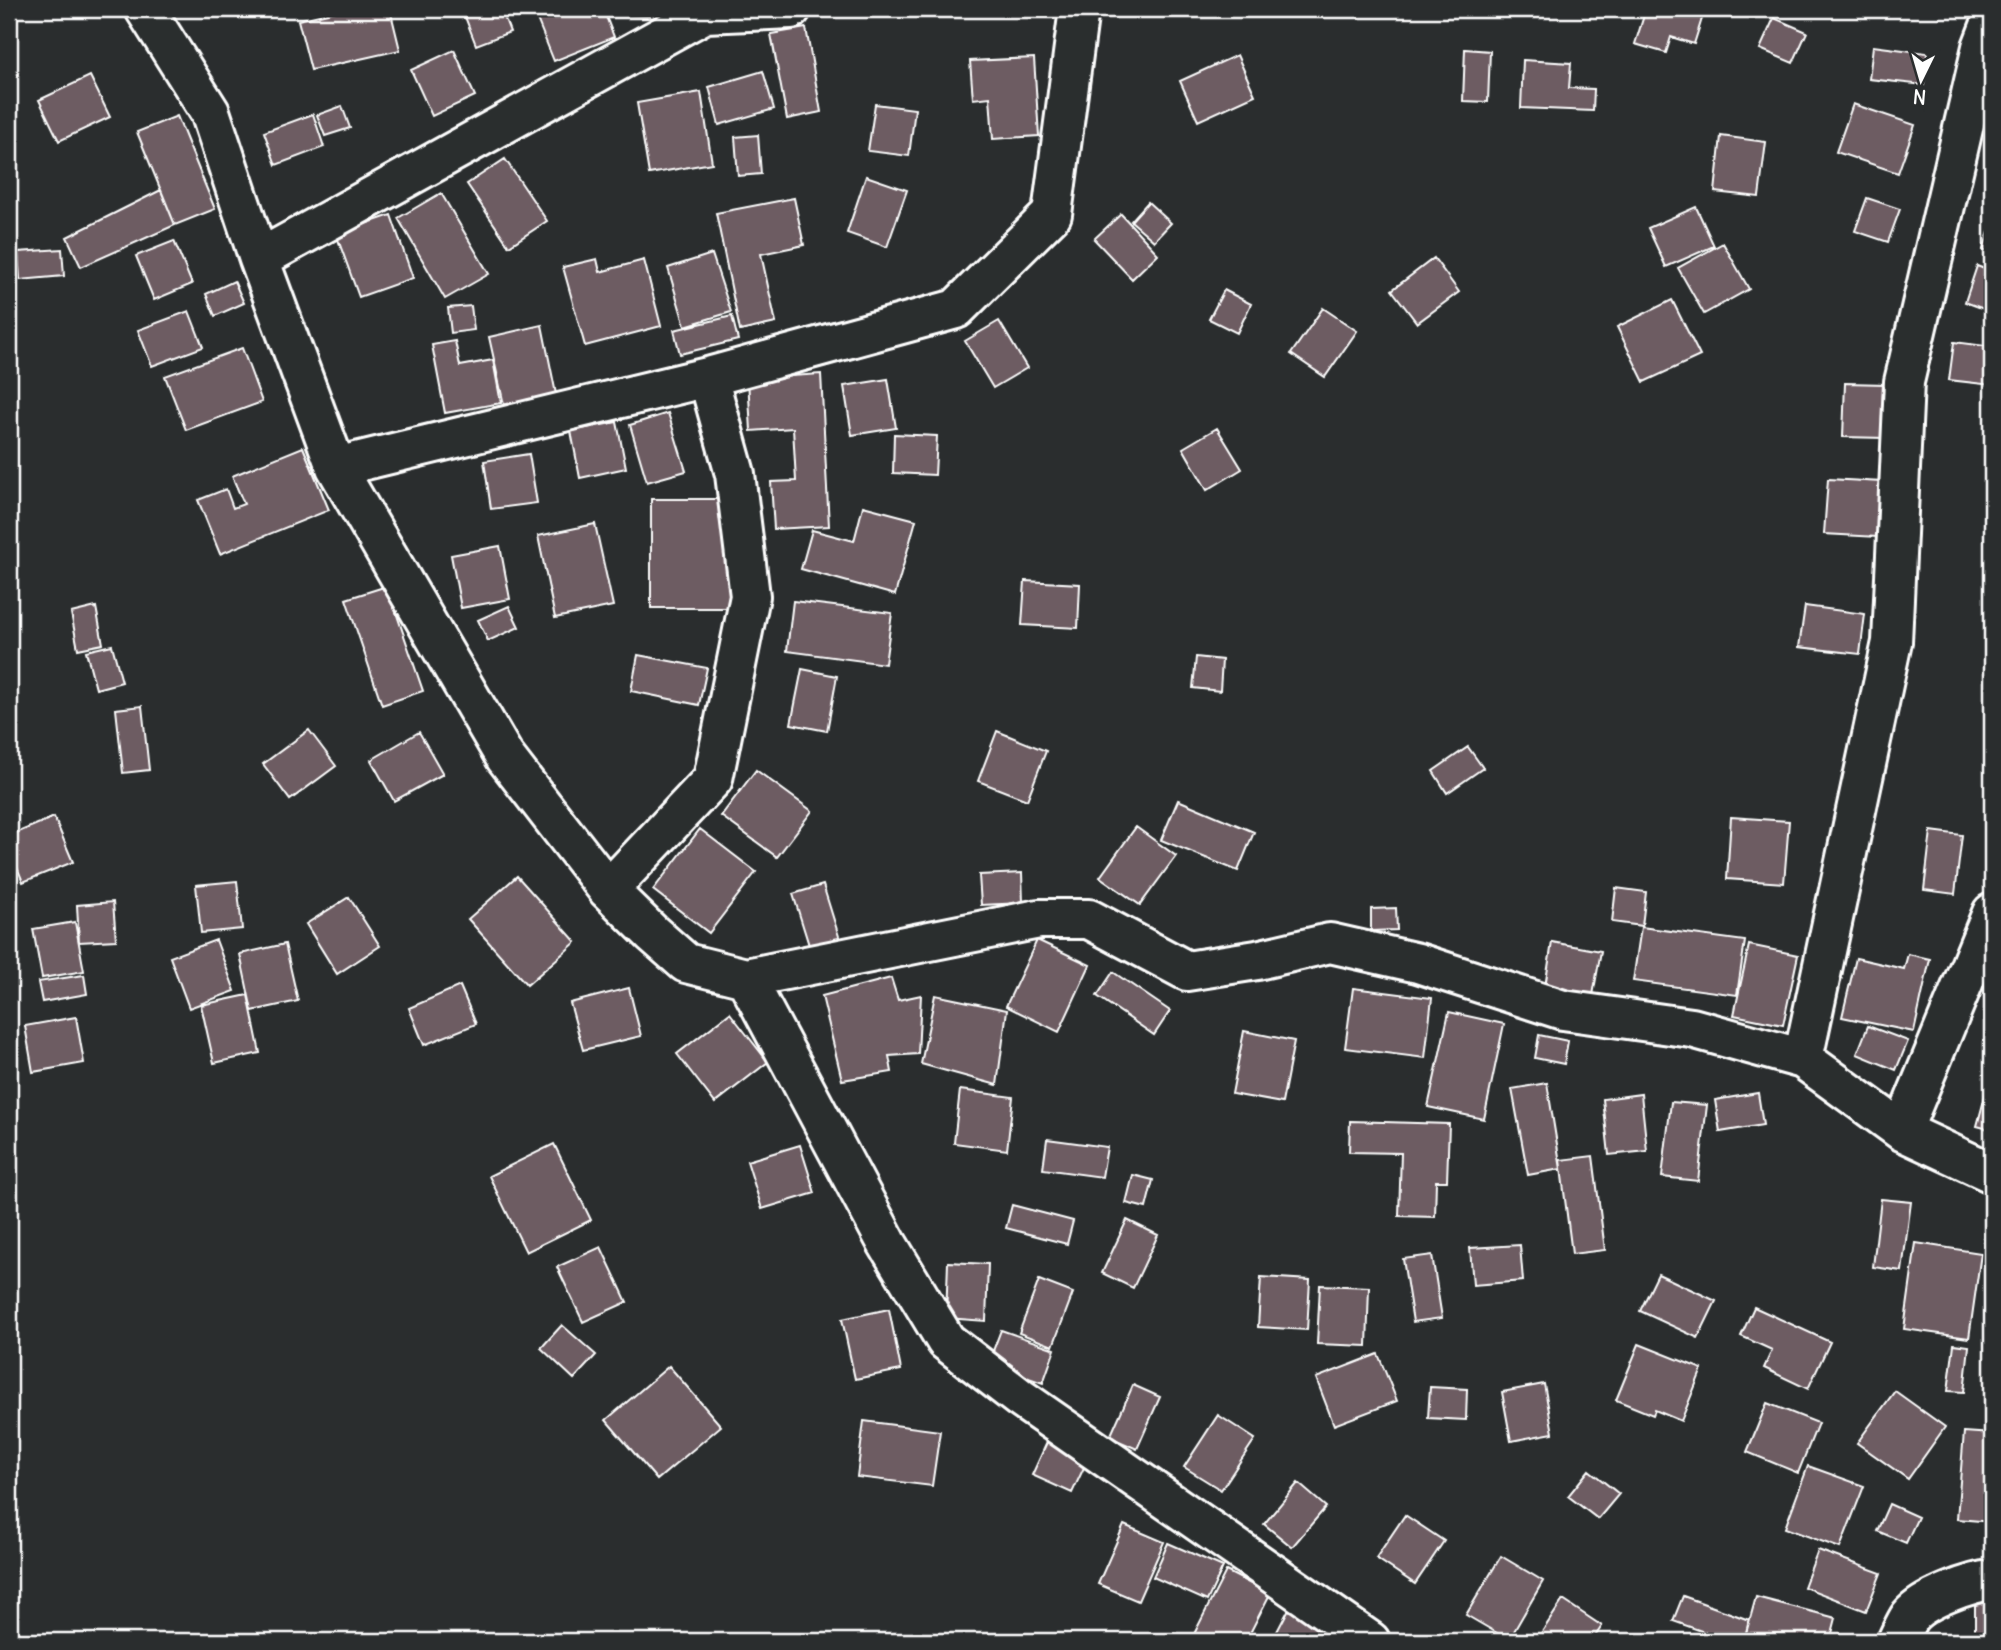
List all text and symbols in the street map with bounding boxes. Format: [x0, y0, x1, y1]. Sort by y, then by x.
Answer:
north arrow [1885, 46, 1955, 116]
text: N [1912, 84, 1927, 109]

